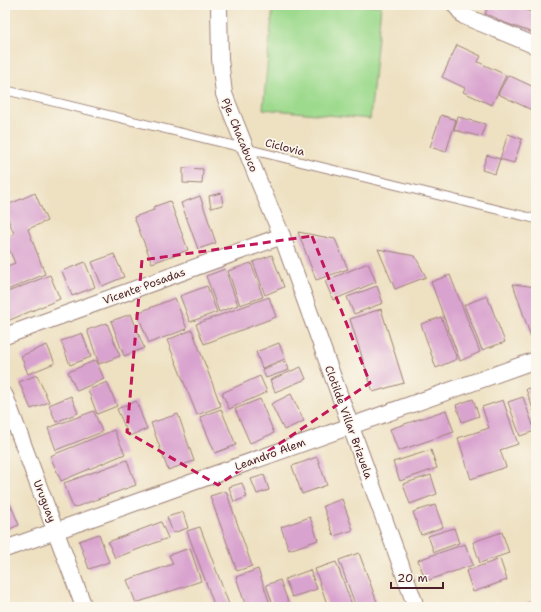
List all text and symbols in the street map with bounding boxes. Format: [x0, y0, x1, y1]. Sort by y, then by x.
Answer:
street label: Pje. Chacabuco [218, 96, 261, 175]
street label: Ciclovia [264, 135, 306, 160]
street label: Vicente Posadas [101, 265, 188, 308]
street label: Clotilde Villar Brizuela [321, 363, 376, 481]
street label: Leandro Alem [233, 435, 308, 474]
street label: Uruguay [30, 478, 59, 525]
scale bar [391, 564, 443, 590]
text: 20 m [397, 570, 428, 586]

